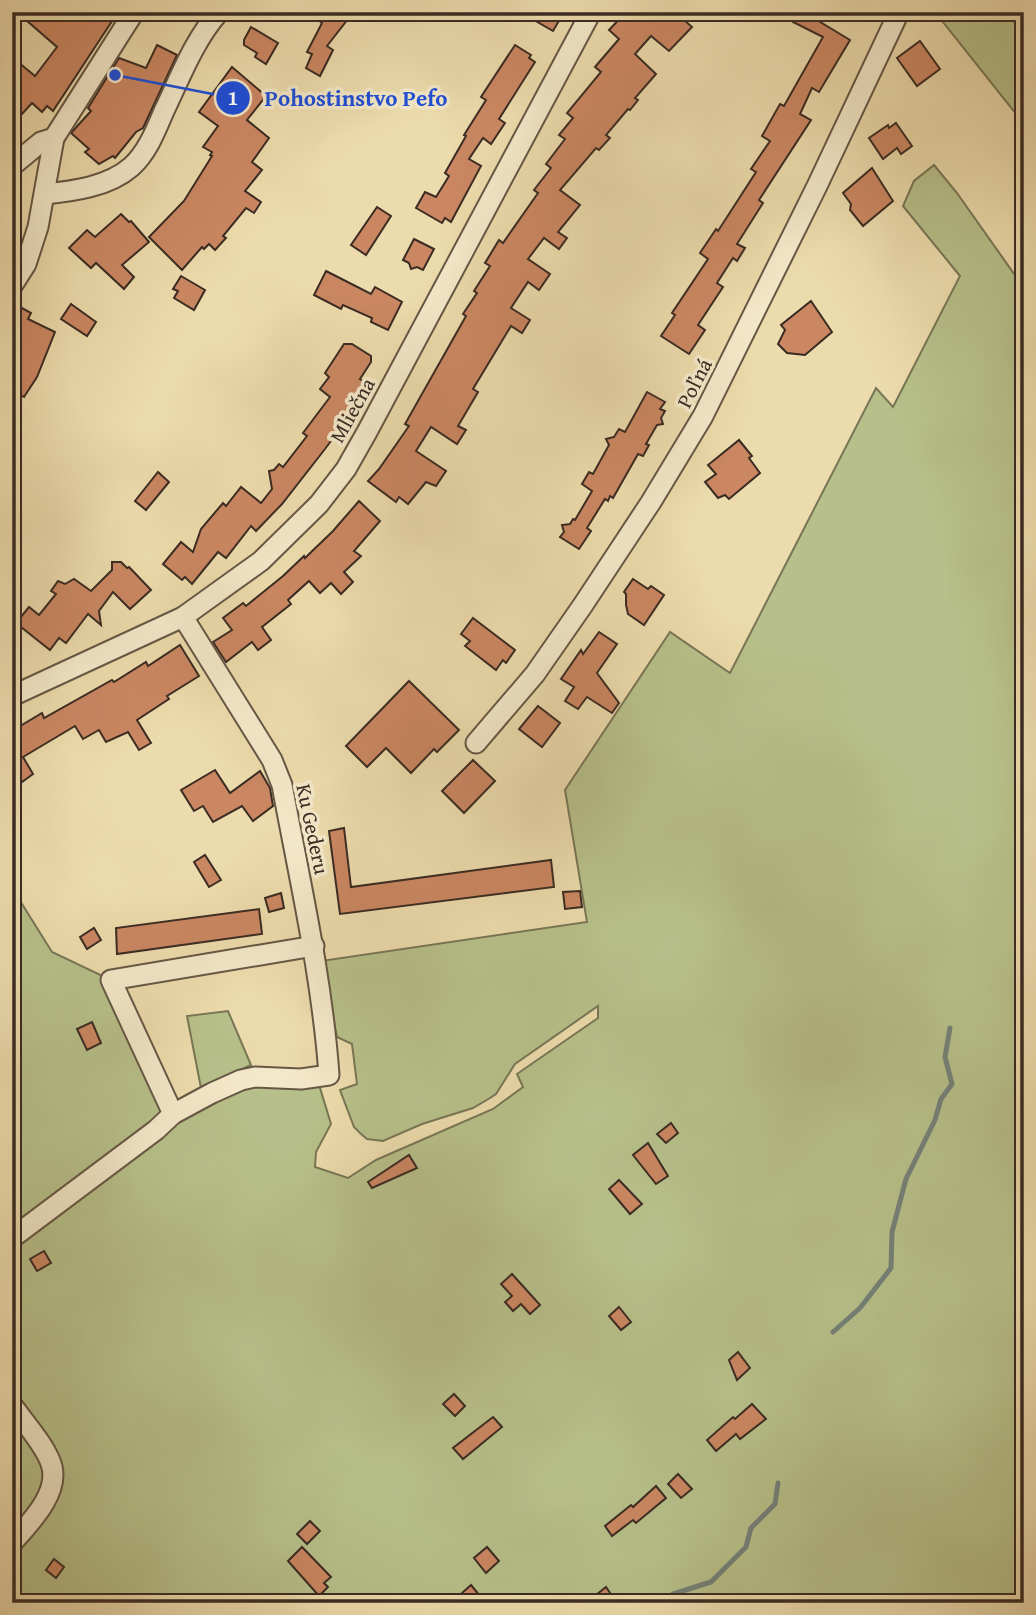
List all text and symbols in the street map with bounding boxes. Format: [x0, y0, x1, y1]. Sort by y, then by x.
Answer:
callout: Pohostinstvo Pefo [215, 76, 461, 120]
text: Pohostinstvo Pefo [265, 81, 447, 114]
text: 1 [228, 82, 238, 113]
street label: Poľná [668, 353, 720, 413]
street label: Mliečna [322, 372, 383, 448]
street label: Ku Gederu [288, 781, 338, 878]

